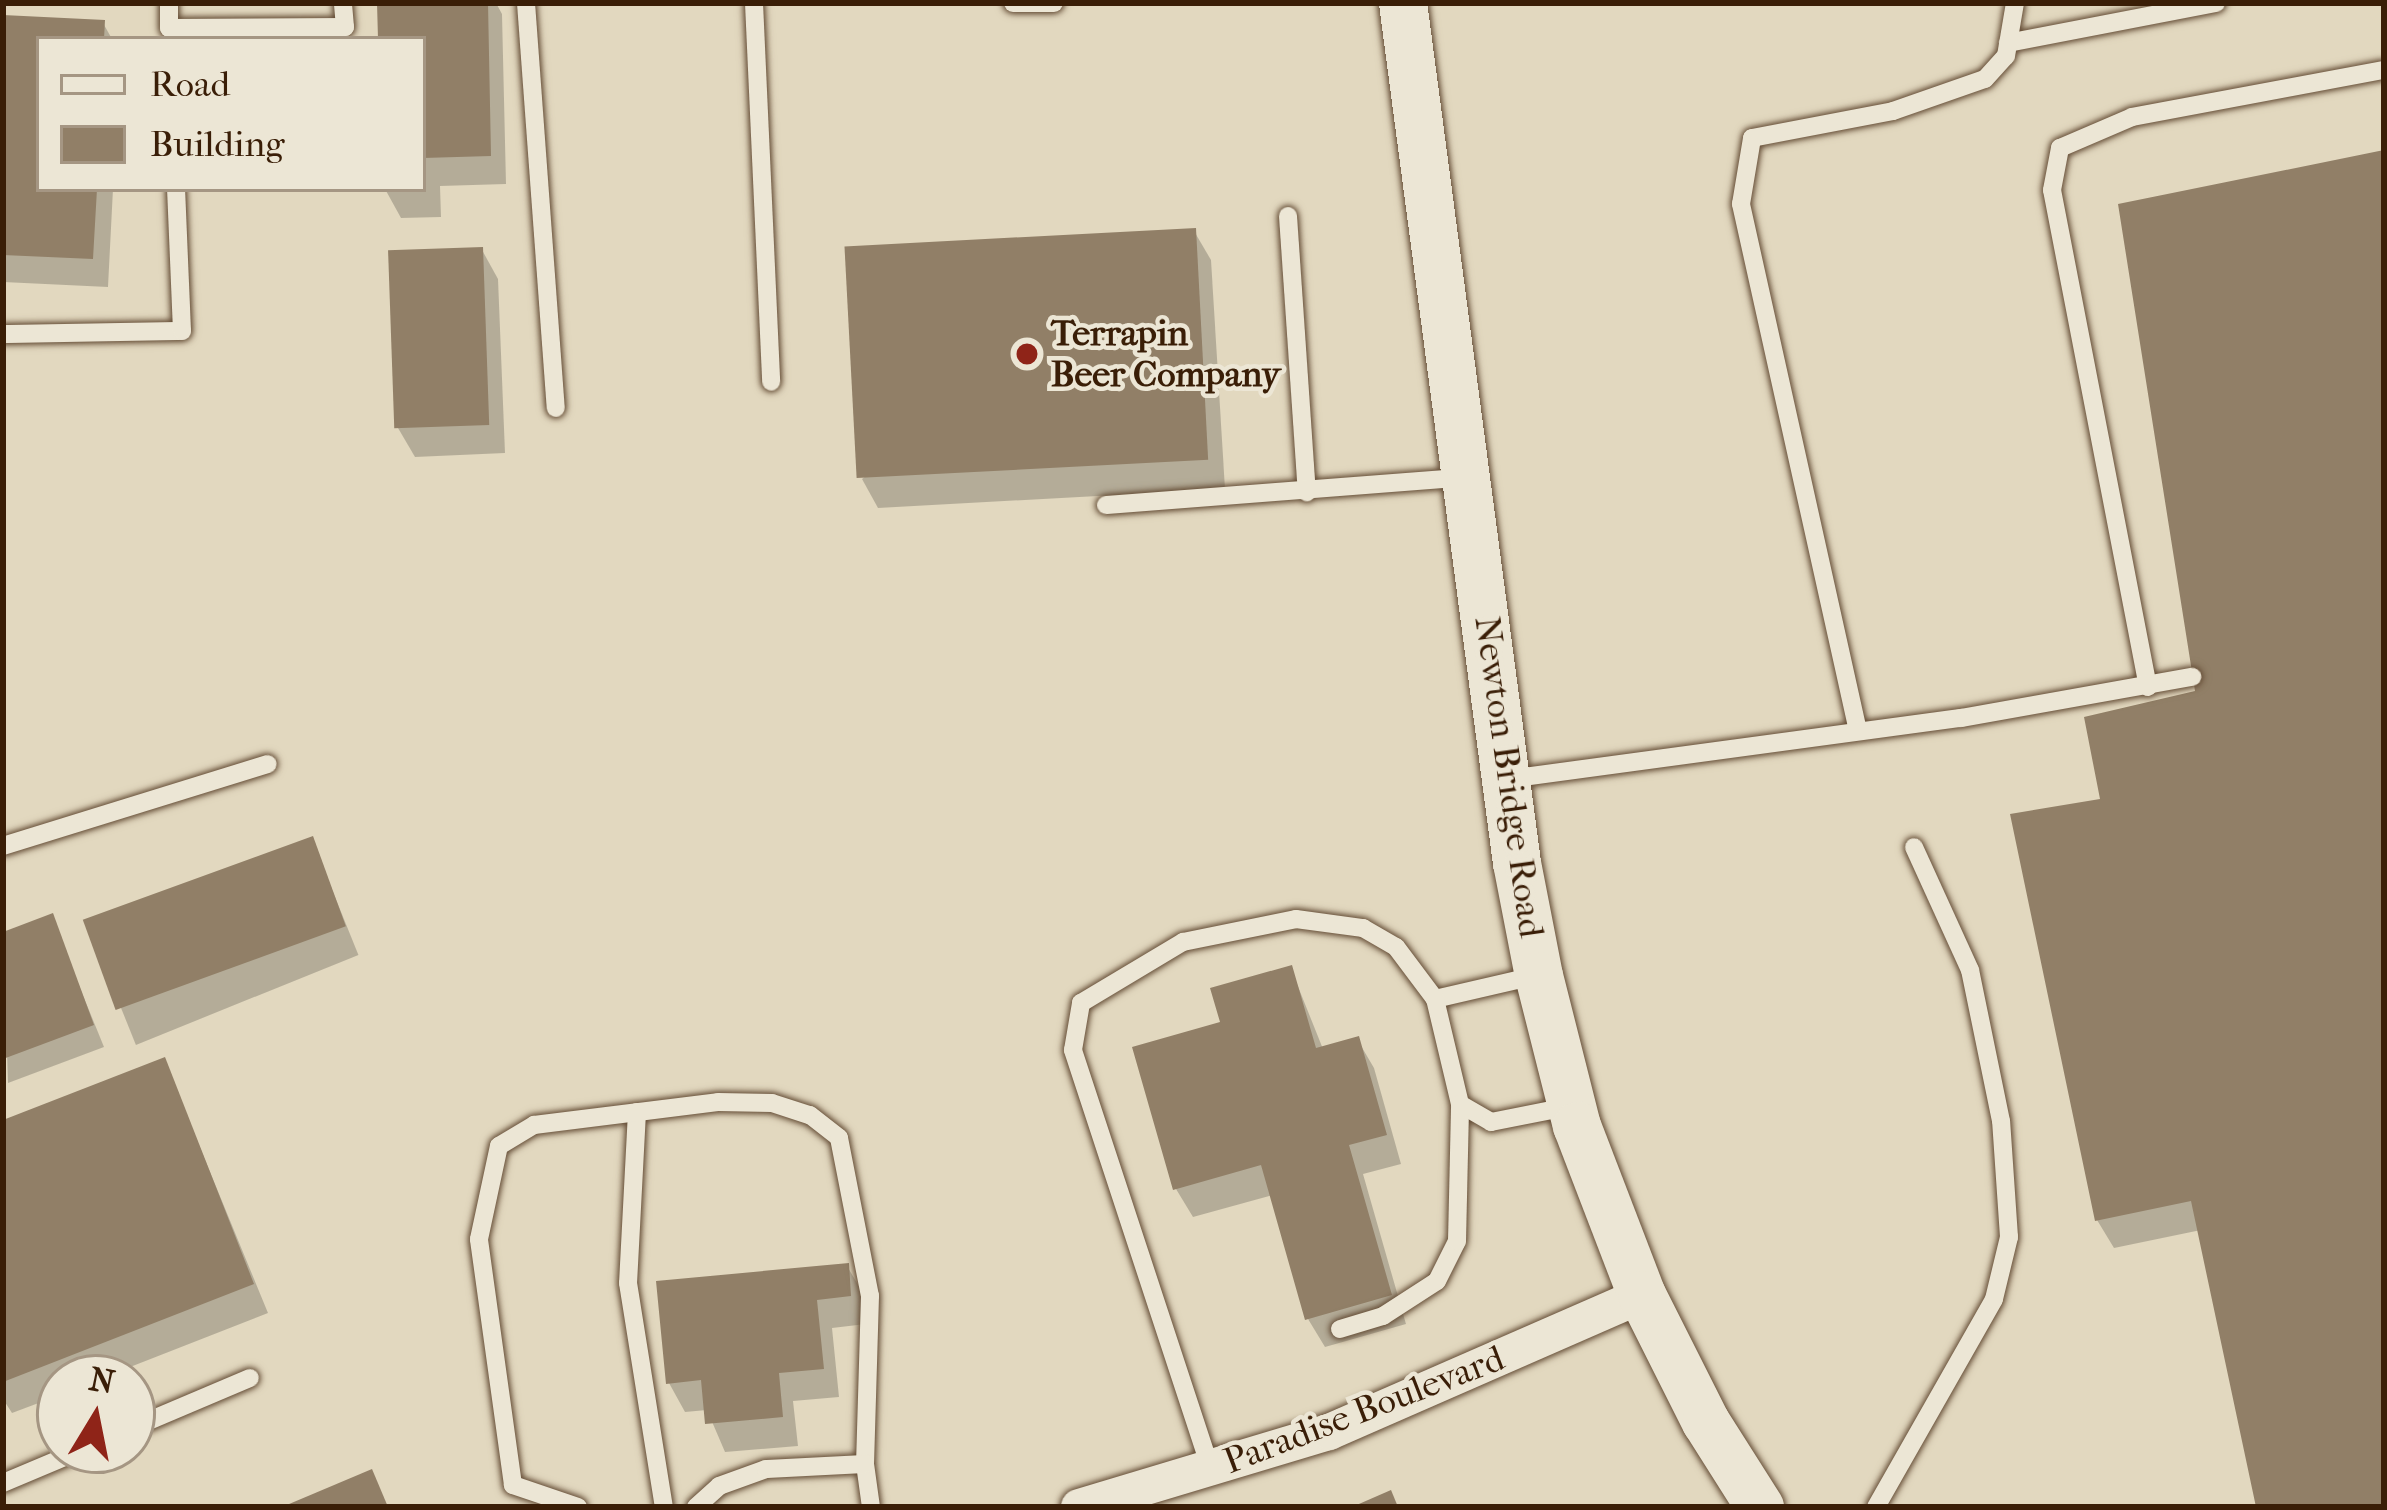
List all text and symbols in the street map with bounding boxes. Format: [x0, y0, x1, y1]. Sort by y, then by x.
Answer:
legend [36, 36, 426, 192]
text: Road [150, 63, 230, 105]
text: Building [150, 123, 285, 165]
place label: Terrapin Beer Company [1051, 311, 1280, 396]
marker: Terrapin Beer Company [1014, 341, 1040, 367]
street label: Newton Bridge Road [1465, 614, 1553, 940]
street label: Paradise Boulevard [1218, 1337, 1510, 1483]
north arrow [36, 1354, 156, 1474]
text: N [86, 1360, 118, 1402]

